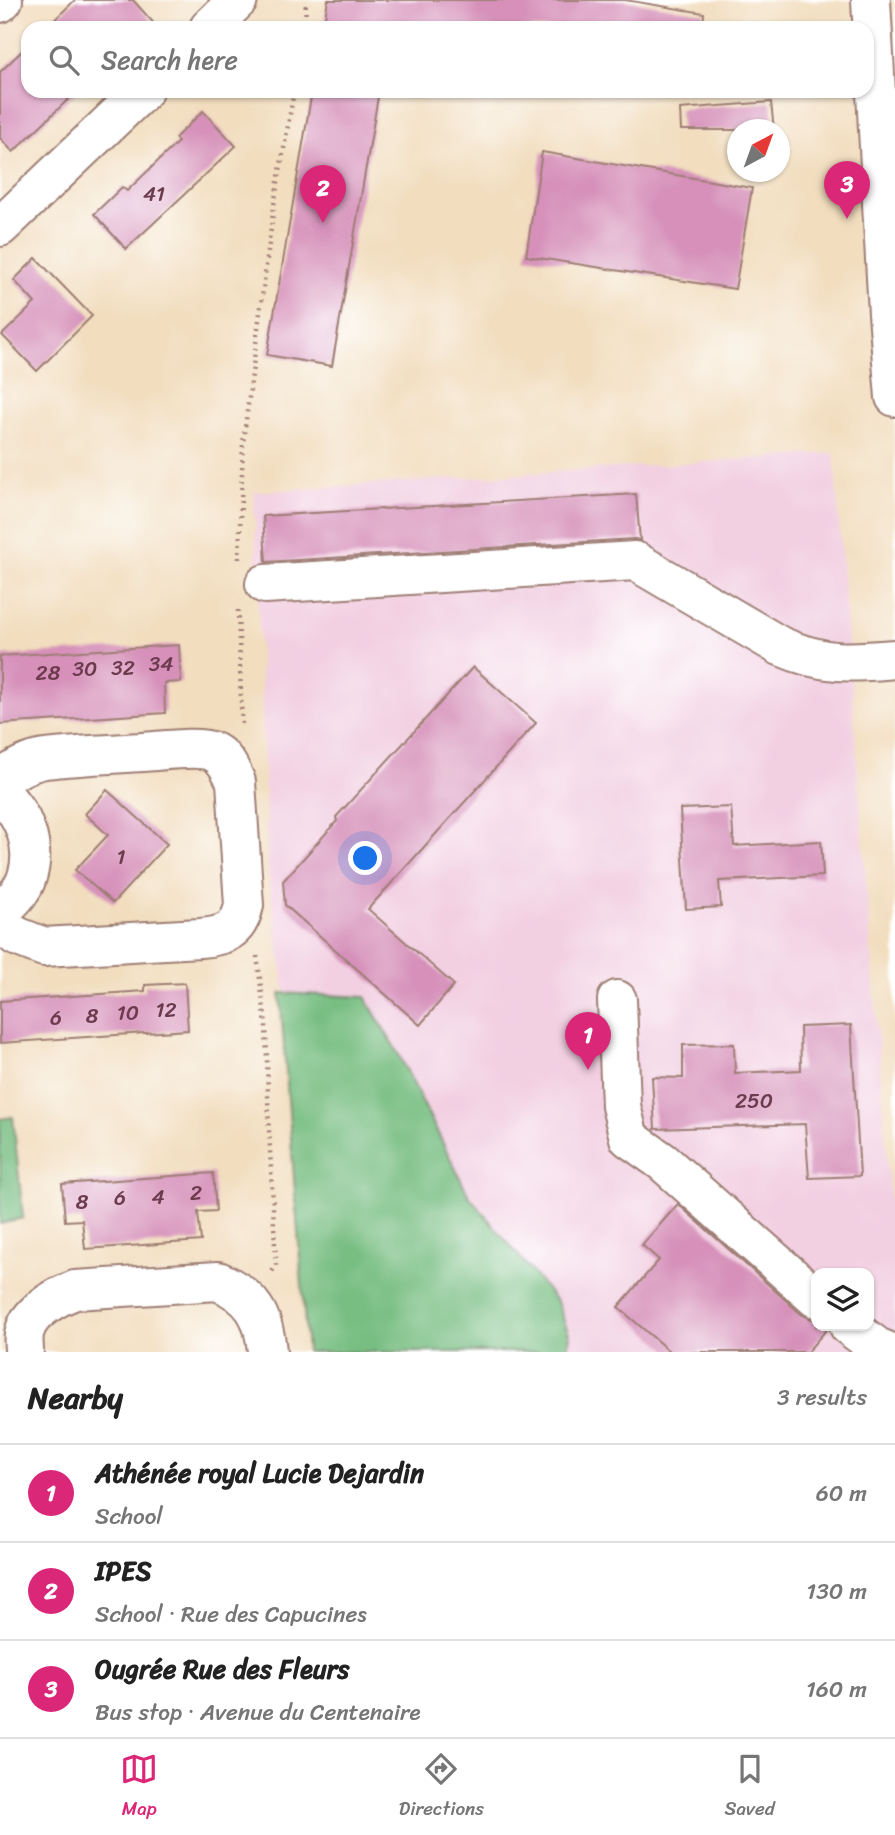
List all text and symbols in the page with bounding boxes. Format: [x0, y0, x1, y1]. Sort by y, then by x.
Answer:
search box [21, 21, 874, 98]
text: Search here [101, 37, 238, 83]
icon: search [45, 41, 83, 79]
north arrow [727, 119, 790, 182]
pin: 3 [824, 161, 870, 219]
pin: 2 [300, 165, 346, 223]
house number: 41 [143, 175, 165, 213]
house number: 34 [149, 645, 173, 683]
house number: 32 [111, 649, 135, 687]
house number: 30 [73, 650, 97, 688]
house number: 28 [36, 654, 61, 692]
house number: 1 [116, 838, 126, 876]
your location [348, 841, 382, 875]
house number: 12 [155, 991, 177, 1029]
house number: 10 [117, 994, 139, 1032]
house number: 8 [86, 997, 99, 1035]
house number: 6 [50, 999, 62, 1037]
pin: 1 [565, 1012, 611, 1070]
house number: 250 [735, 1082, 773, 1120]
house number: 2 [190, 1174, 202, 1212]
house number: 4 [151, 1178, 165, 1216]
house number: 6 [114, 1179, 126, 1217]
house number: 8 [76, 1183, 89, 1221]
map controls [811, 1268, 874, 1331]
button: layers [811, 1268, 874, 1331]
text: Nearby [28, 1371, 123, 1425]
text: 3 results [777, 1377, 867, 1418]
text: Athénée royal Lucie Dejardin [95, 1450, 424, 1496]
text: 1 [46, 1473, 56, 1514]
text: 60 m [816, 1473, 867, 1514]
text: School [95, 1496, 163, 1537]
text: IPES [95, 1548, 152, 1594]
text: 2 [44, 1571, 58, 1612]
text: 130 m [806, 1571, 867, 1612]
text: School · Rue des Capucines [95, 1594, 367, 1635]
text: Ougrée Rue des Fleurs [95, 1646, 349, 1692]
text: 3 [45, 1669, 57, 1710]
text: 160 m [806, 1669, 867, 1710]
text: Bus stop · Avenue du Centenaire [95, 1692, 421, 1733]
tab: Map [120, 1750, 158, 1825]
tab: Directions [399, 1750, 484, 1825]
tab: Saved [725, 1750, 775, 1825]

